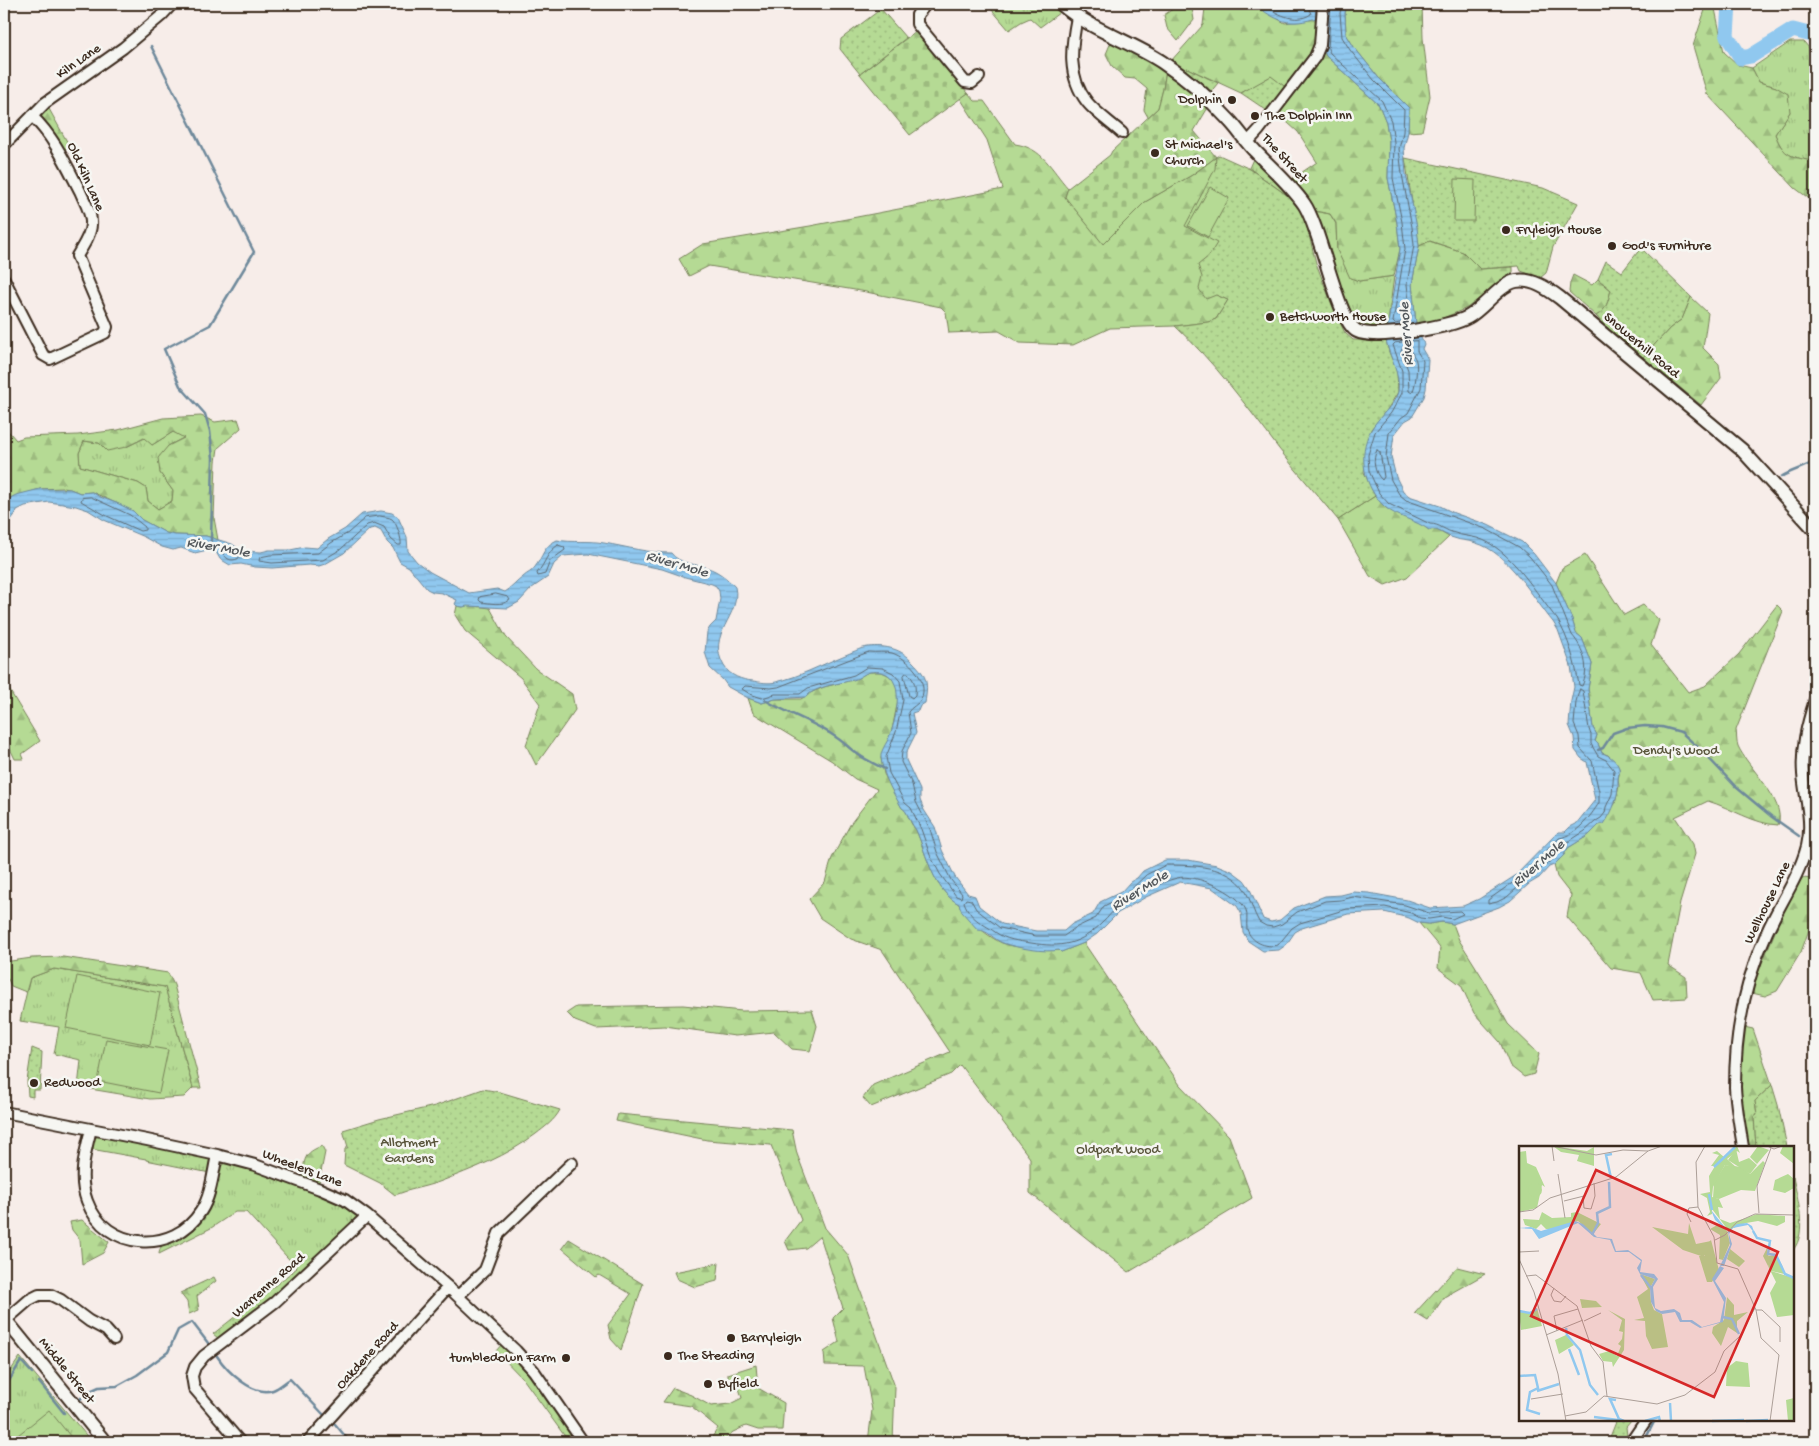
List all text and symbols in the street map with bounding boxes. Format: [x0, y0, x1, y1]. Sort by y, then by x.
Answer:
street label: Kiln Lane [53, 40, 105, 83]
place label: Dolphin [1177, 92, 1222, 109]
marker: Dolphin [1226, 94, 1238, 106]
place label: The Dolphin Inn [1264, 108, 1352, 125]
marker: The Dolphin Inn [1249, 110, 1261, 122]
street label: The Street [1257, 130, 1312, 188]
place label: St Michael's Church [1165, 137, 1233, 170]
street label: Old Kiln Lane [62, 140, 108, 215]
marker: St Michael's Church [1149, 147, 1161, 159]
place label: Fryleigh House [1515, 222, 1602, 239]
marker: Fryleigh House [1500, 224, 1512, 236]
place label: God's Furniture [1622, 238, 1712, 255]
marker: God's Furniture [1606, 240, 1618, 252]
water label: River Mole [1396, 300, 1418, 366]
place label: Betchworth House [1279, 309, 1387, 326]
street label: Snowerhill Road [1600, 309, 1684, 384]
marker: Betchworth House [1264, 311, 1276, 323]
water label: River Mole [185, 534, 252, 563]
water label: River Mole [644, 548, 711, 583]
park label: Dendy's Wood [1633, 743, 1720, 760]
water label: River Mole [1509, 836, 1570, 892]
street label: Wellhouse Lane [1741, 859, 1796, 947]
water label: River Mole [1108, 866, 1173, 915]
place label: Redwood [44, 1075, 102, 1092]
marker: Redwood [28, 1077, 40, 1089]
park label: Allotment Gardens [381, 1135, 439, 1168]
park label: Oldpark Wood [1076, 1142, 1162, 1159]
street label: Wheelers Lane [260, 1146, 345, 1192]
inset map [1519, 1146, 1794, 1421]
street label: Warrenne Road [229, 1248, 310, 1322]
street label: Oakdene Road [333, 1317, 404, 1394]
place label: Barryleigh [740, 1330, 802, 1347]
marker: Barryleigh [725, 1332, 737, 1344]
street label: Middle Street [34, 1335, 99, 1408]
place label: The Steading [677, 1348, 755, 1365]
place label: tumbledown Farm [449, 1350, 556, 1367]
marker: The Steading [662, 1350, 674, 1362]
marker: tumbledown Farm [560, 1352, 572, 1364]
place label: Byfield [717, 1376, 760, 1393]
marker: Byfield [702, 1378, 714, 1390]

